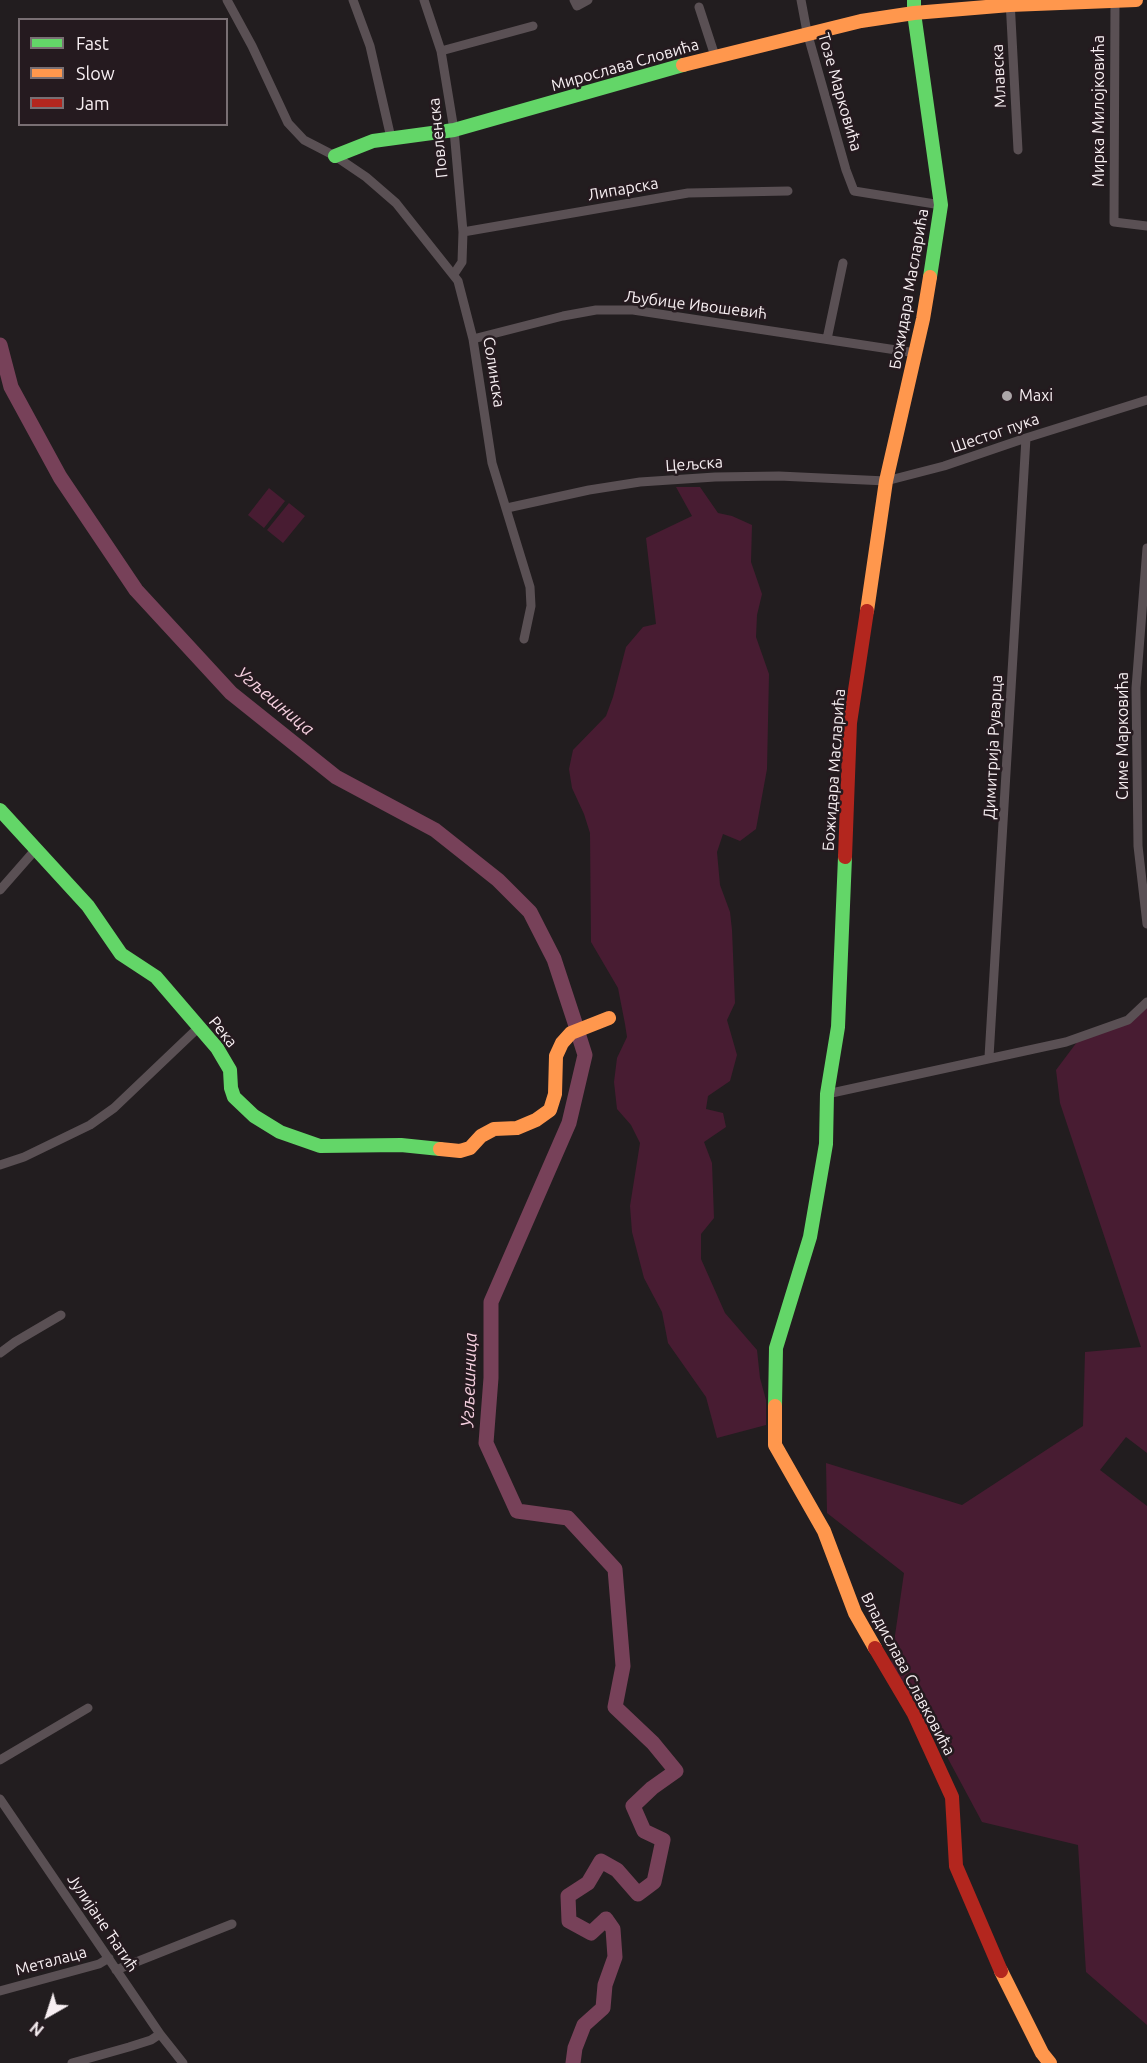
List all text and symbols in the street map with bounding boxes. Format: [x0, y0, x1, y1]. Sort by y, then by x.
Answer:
legend [18, 18, 228, 126]
street label: Тозе Марковића [814, 31, 866, 153]
text: Fast [76, 33, 109, 53]
street label: Мирослава Словића [549, 35, 701, 95]
street label: Мирка Милојковића [1089, 35, 1109, 187]
street label: Млавска [988, 43, 1010, 109]
text: Slow [76, 63, 115, 83]
text: Jam [76, 93, 110, 113]
street label: Повленска [424, 97, 452, 179]
street label: Липарска [586, 173, 660, 205]
street label: Божидара Масларића [885, 207, 933, 371]
street label: Љубице Ивошевић [624, 287, 768, 323]
street label: Солинска [479, 335, 509, 409]
place label: Maxi [1019, 386, 1053, 406]
marker: Maxi [1000, 389, 1014, 403]
street label: Шестог пука [948, 409, 1042, 457]
street label: Цељска [665, 452, 723, 476]
water label: Угљешница [232, 662, 318, 740]
street label: Симе Марковића [1113, 672, 1133, 800]
street label: Димитрија Руварца [980, 674, 1006, 820]
street label: Божидара Масларића [819, 688, 849, 852]
street label: Река [205, 1013, 241, 1051]
water label: Угљешница [457, 1332, 481, 1428]
street label: Владислава Славковића [857, 1589, 959, 1759]
street label: Јулијане Ћатић [63, 1870, 143, 1976]
street label: Металаца [13, 1942, 89, 1980]
north arrow [18, 1985, 78, 2045]
text: N [26, 2018, 47, 2040]

